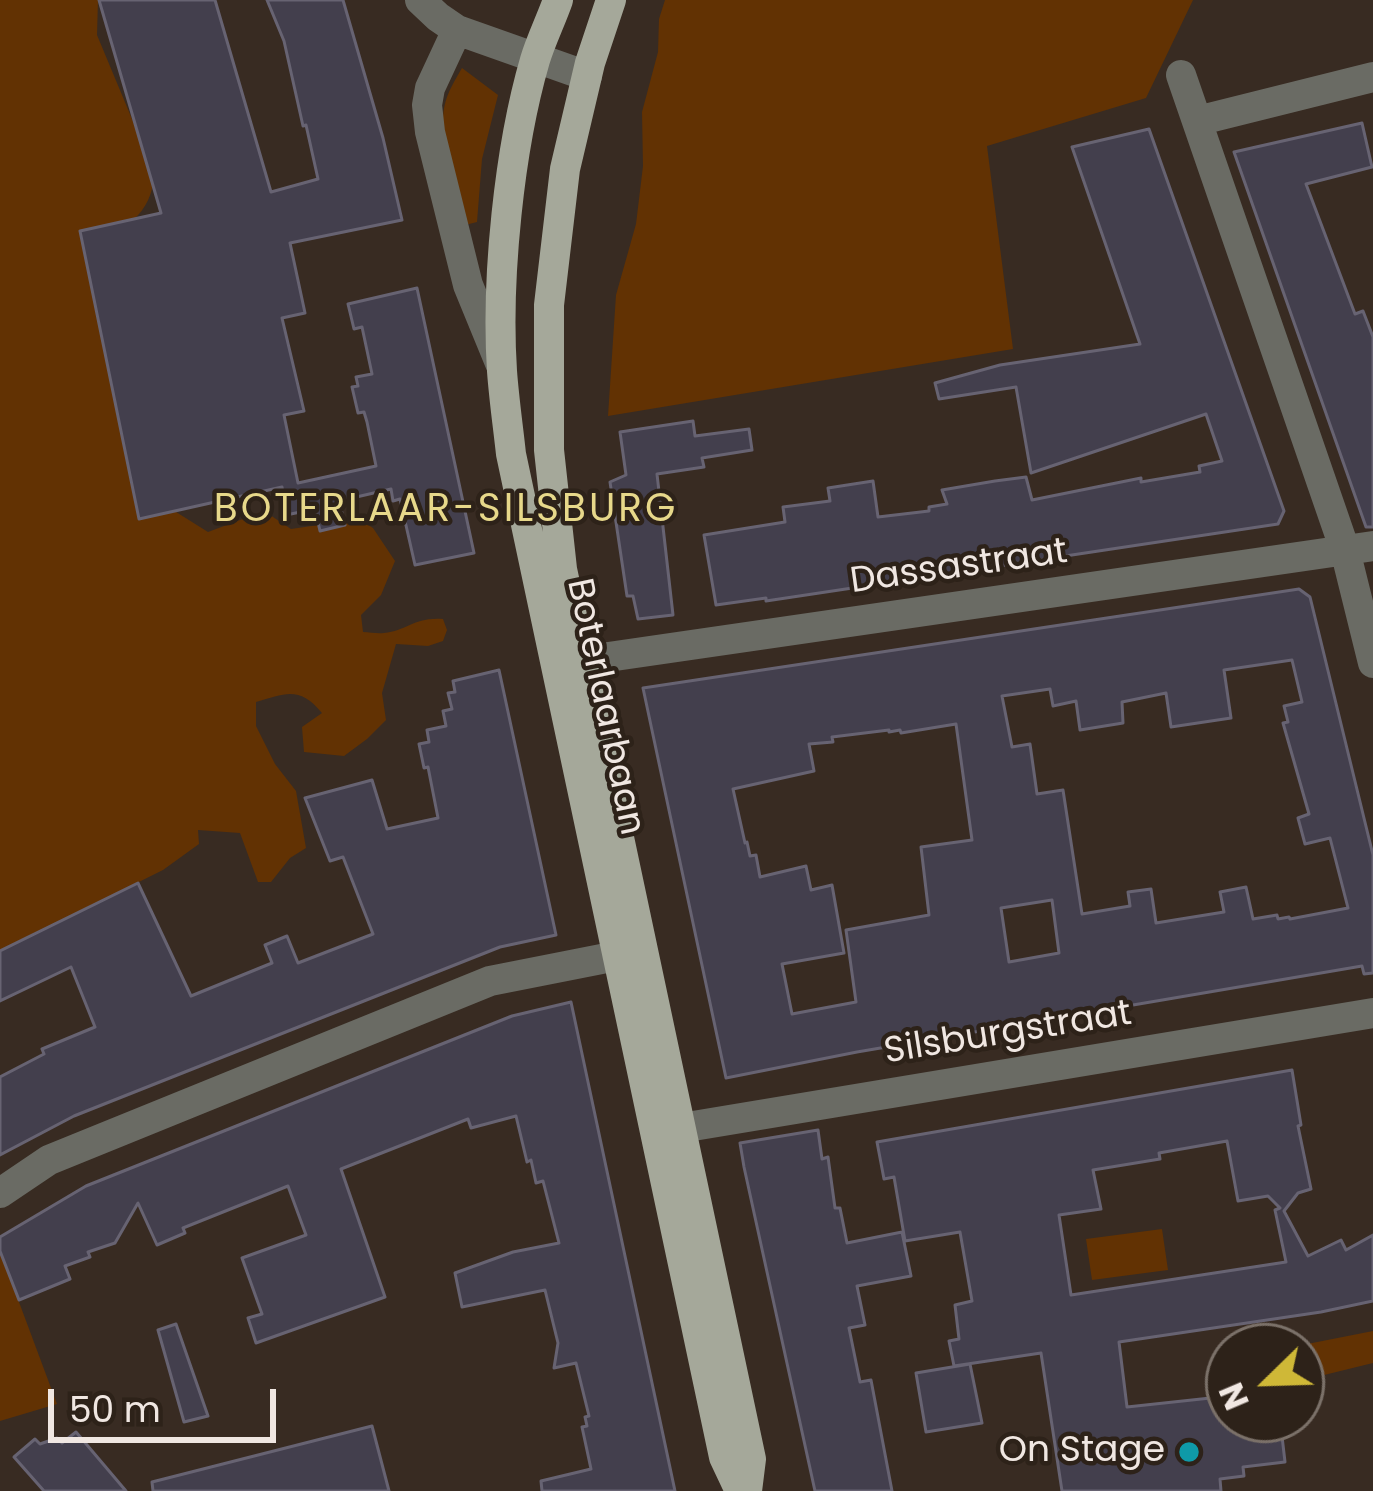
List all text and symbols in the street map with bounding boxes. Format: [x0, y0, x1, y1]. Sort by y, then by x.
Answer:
district label: BOTERLAAR-SILSBURG [214, 488, 678, 534]
street label: Dassastraat [848, 531, 1070, 605]
street label: Boterlaarbaan [556, 575, 652, 839]
street label: Silsburgstraat [881, 993, 1135, 1075]
north arrow [1205, 1323, 1325, 1443]
scale bar [54, 1365, 282, 1439]
text: N [1208, 1375, 1261, 1417]
text: 50 m [69, 1384, 161, 1435]
place label: On Stage [999, 1430, 1165, 1474]
marker: On Stage [1176, 1439, 1202, 1465]

